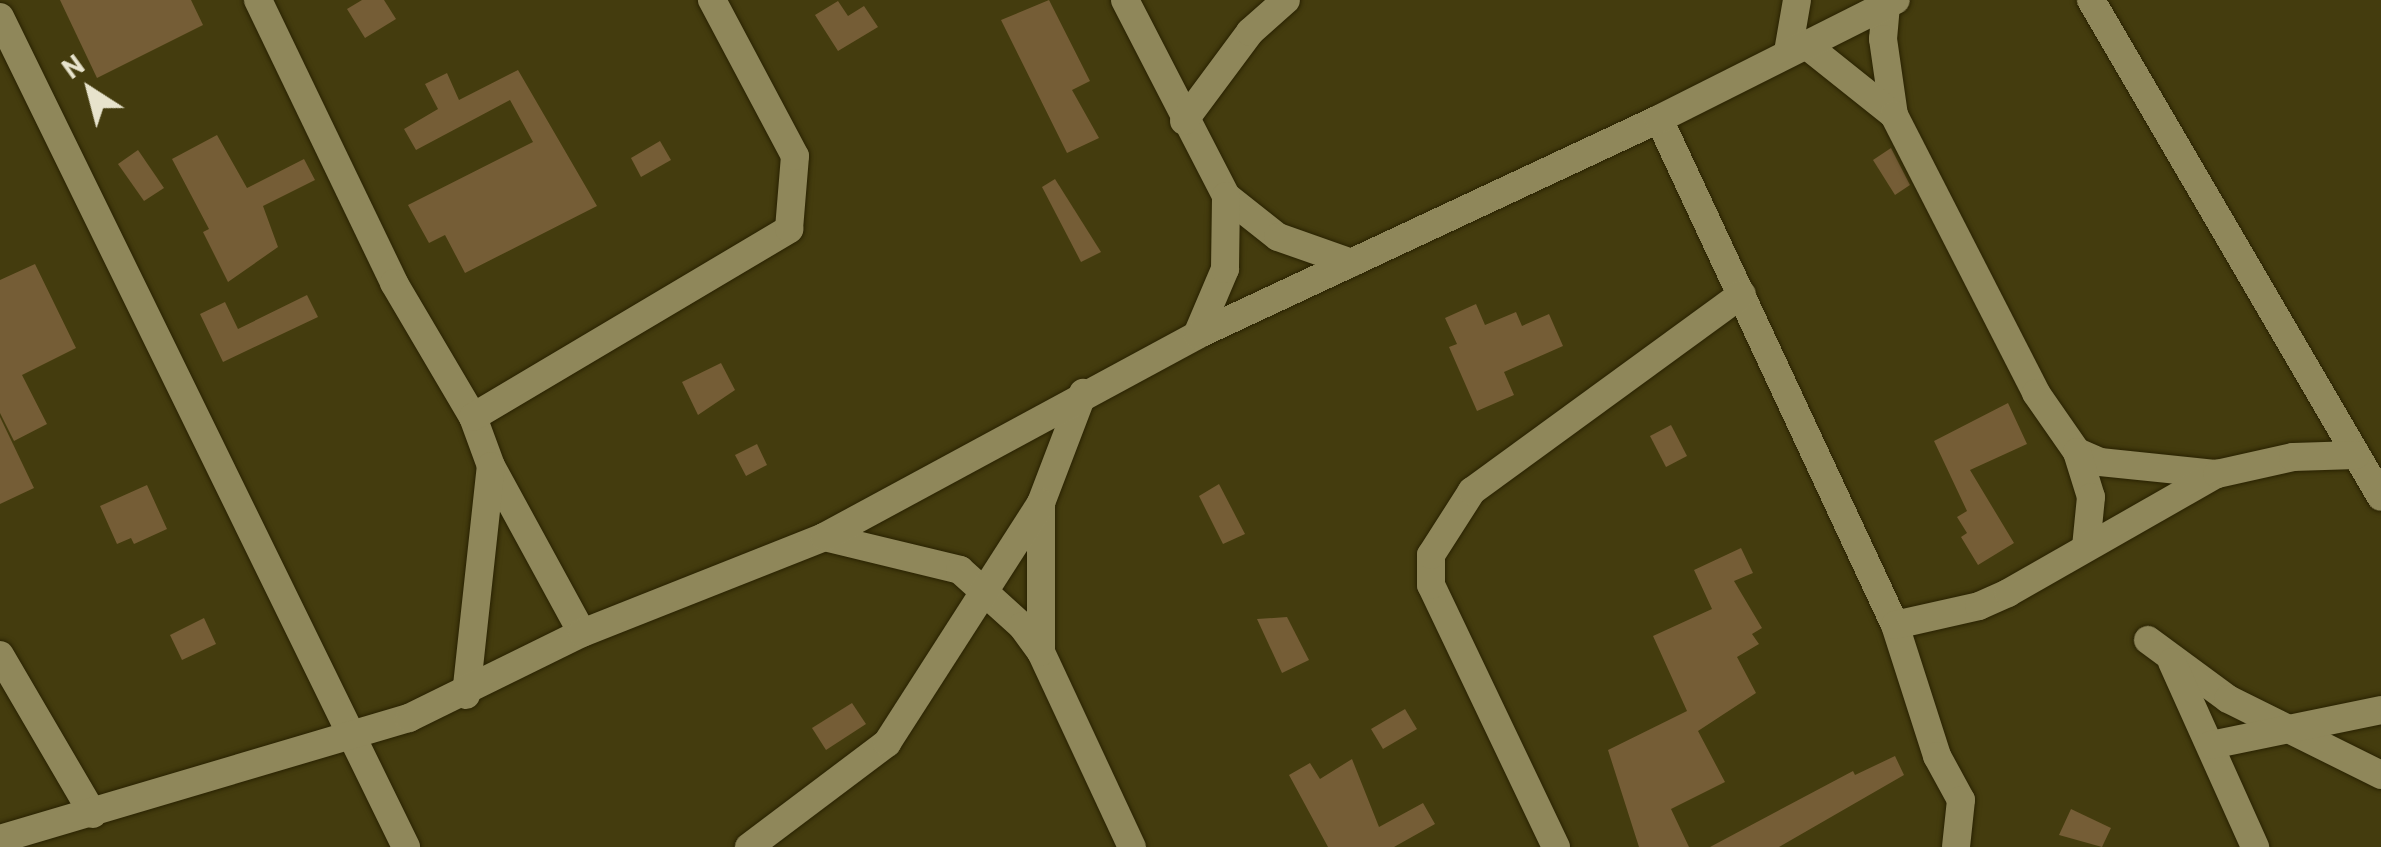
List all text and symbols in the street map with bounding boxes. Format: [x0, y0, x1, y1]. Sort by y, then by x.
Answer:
north arrow [40, 40, 140, 140]
text: N [55, 47, 90, 85]

